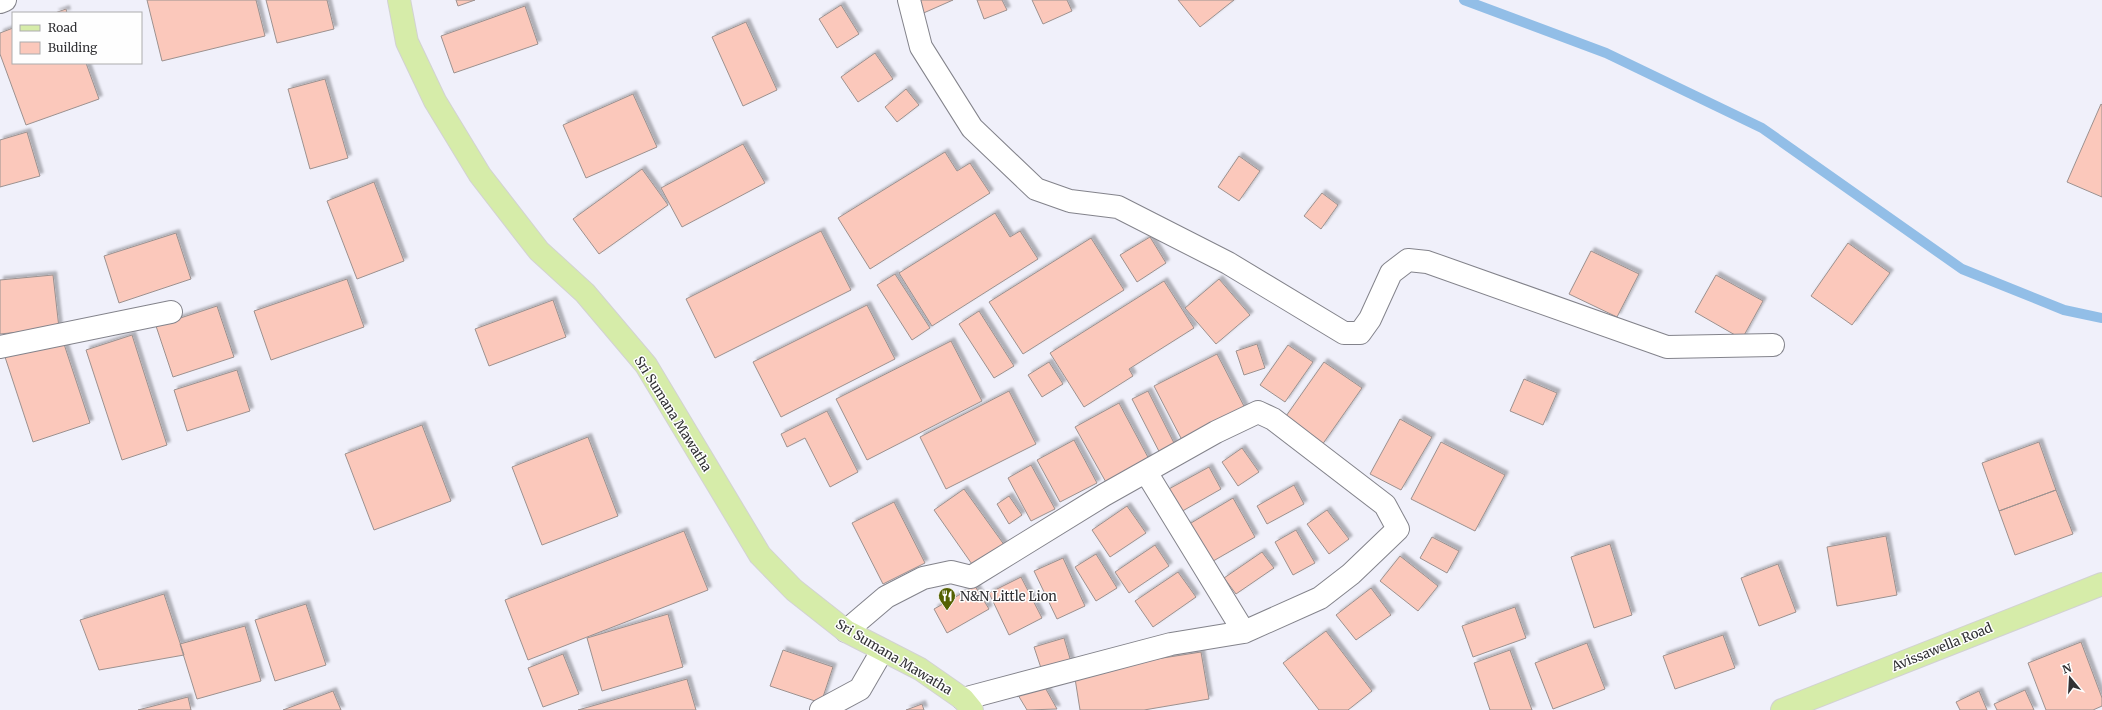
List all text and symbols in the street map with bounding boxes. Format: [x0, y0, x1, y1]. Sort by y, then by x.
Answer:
legend [12, 12, 142, 64]
text: Road [48, 20, 77, 35]
text: Building [48, 40, 98, 55]
street label: Sri Sumana Mawatha [631, 353, 715, 475]
restaurant icon: N&N Little Lion [937, 586, 957, 611]
place label: N&N Little Lion [960, 588, 1057, 605]
street label: Sri Sumana Mawatha [833, 615, 955, 699]
street label: Avissawella Road [1888, 619, 1995, 675]
north arrow [2050, 658, 2090, 698]
text: N [2061, 660, 2073, 676]

